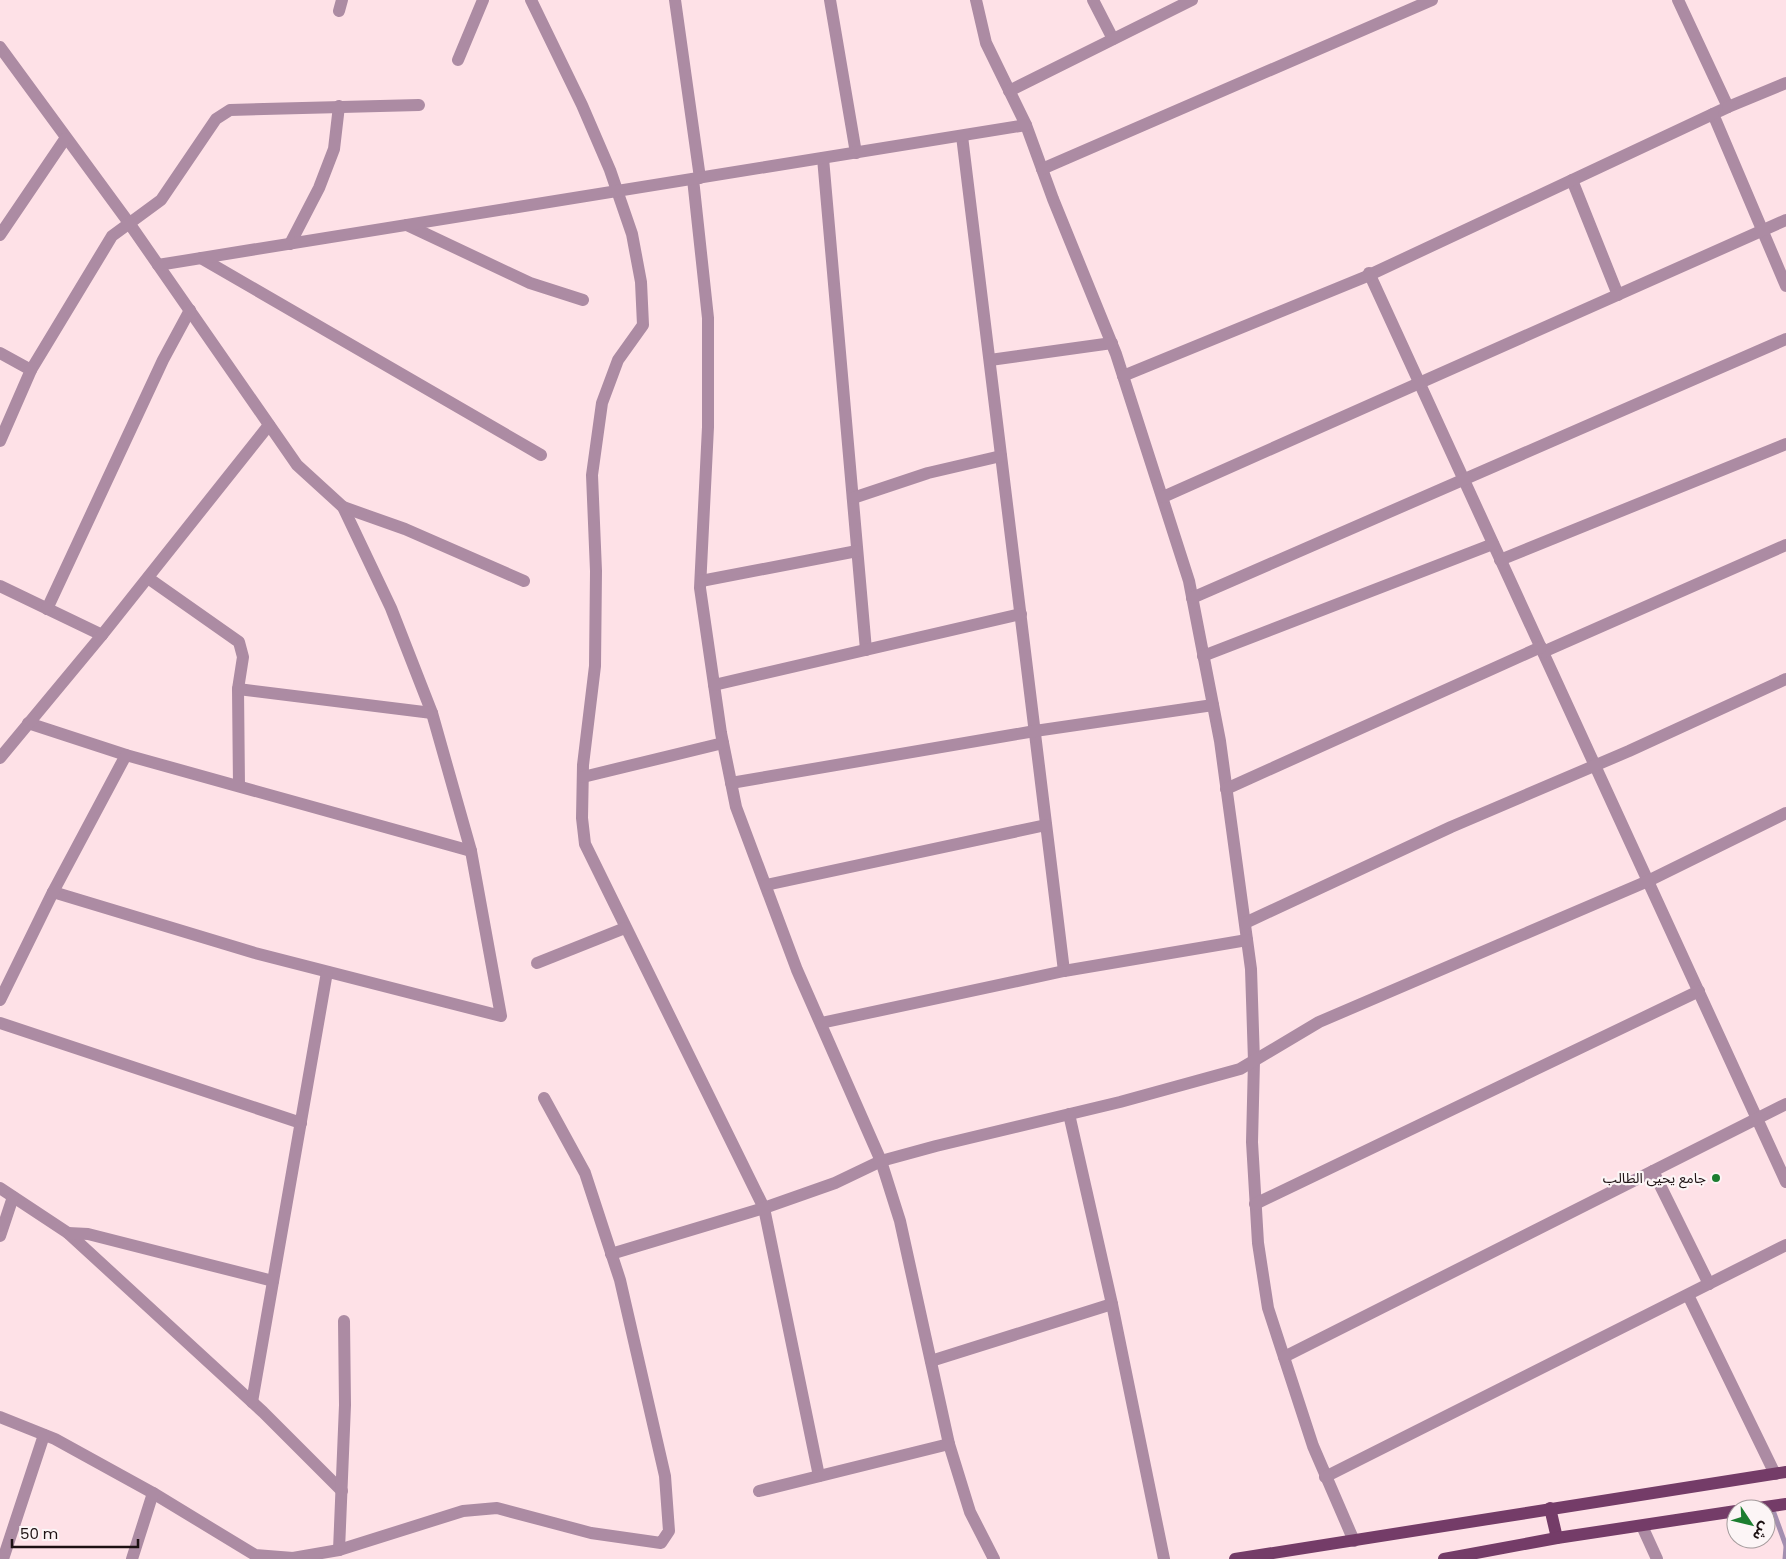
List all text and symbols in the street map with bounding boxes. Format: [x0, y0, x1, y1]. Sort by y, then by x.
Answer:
place label: جامع يحيى الطالب [1603, 1168, 1706, 1189]
marker: جامع يحيى الطالب [1710, 1172, 1722, 1184]
north arrow [1726, 1499, 1776, 1549]
scale bar [12, 1516, 139, 1548]
text: ش [1748, 1518, 1775, 1545]
text: 50 m [20, 1523, 58, 1544]

